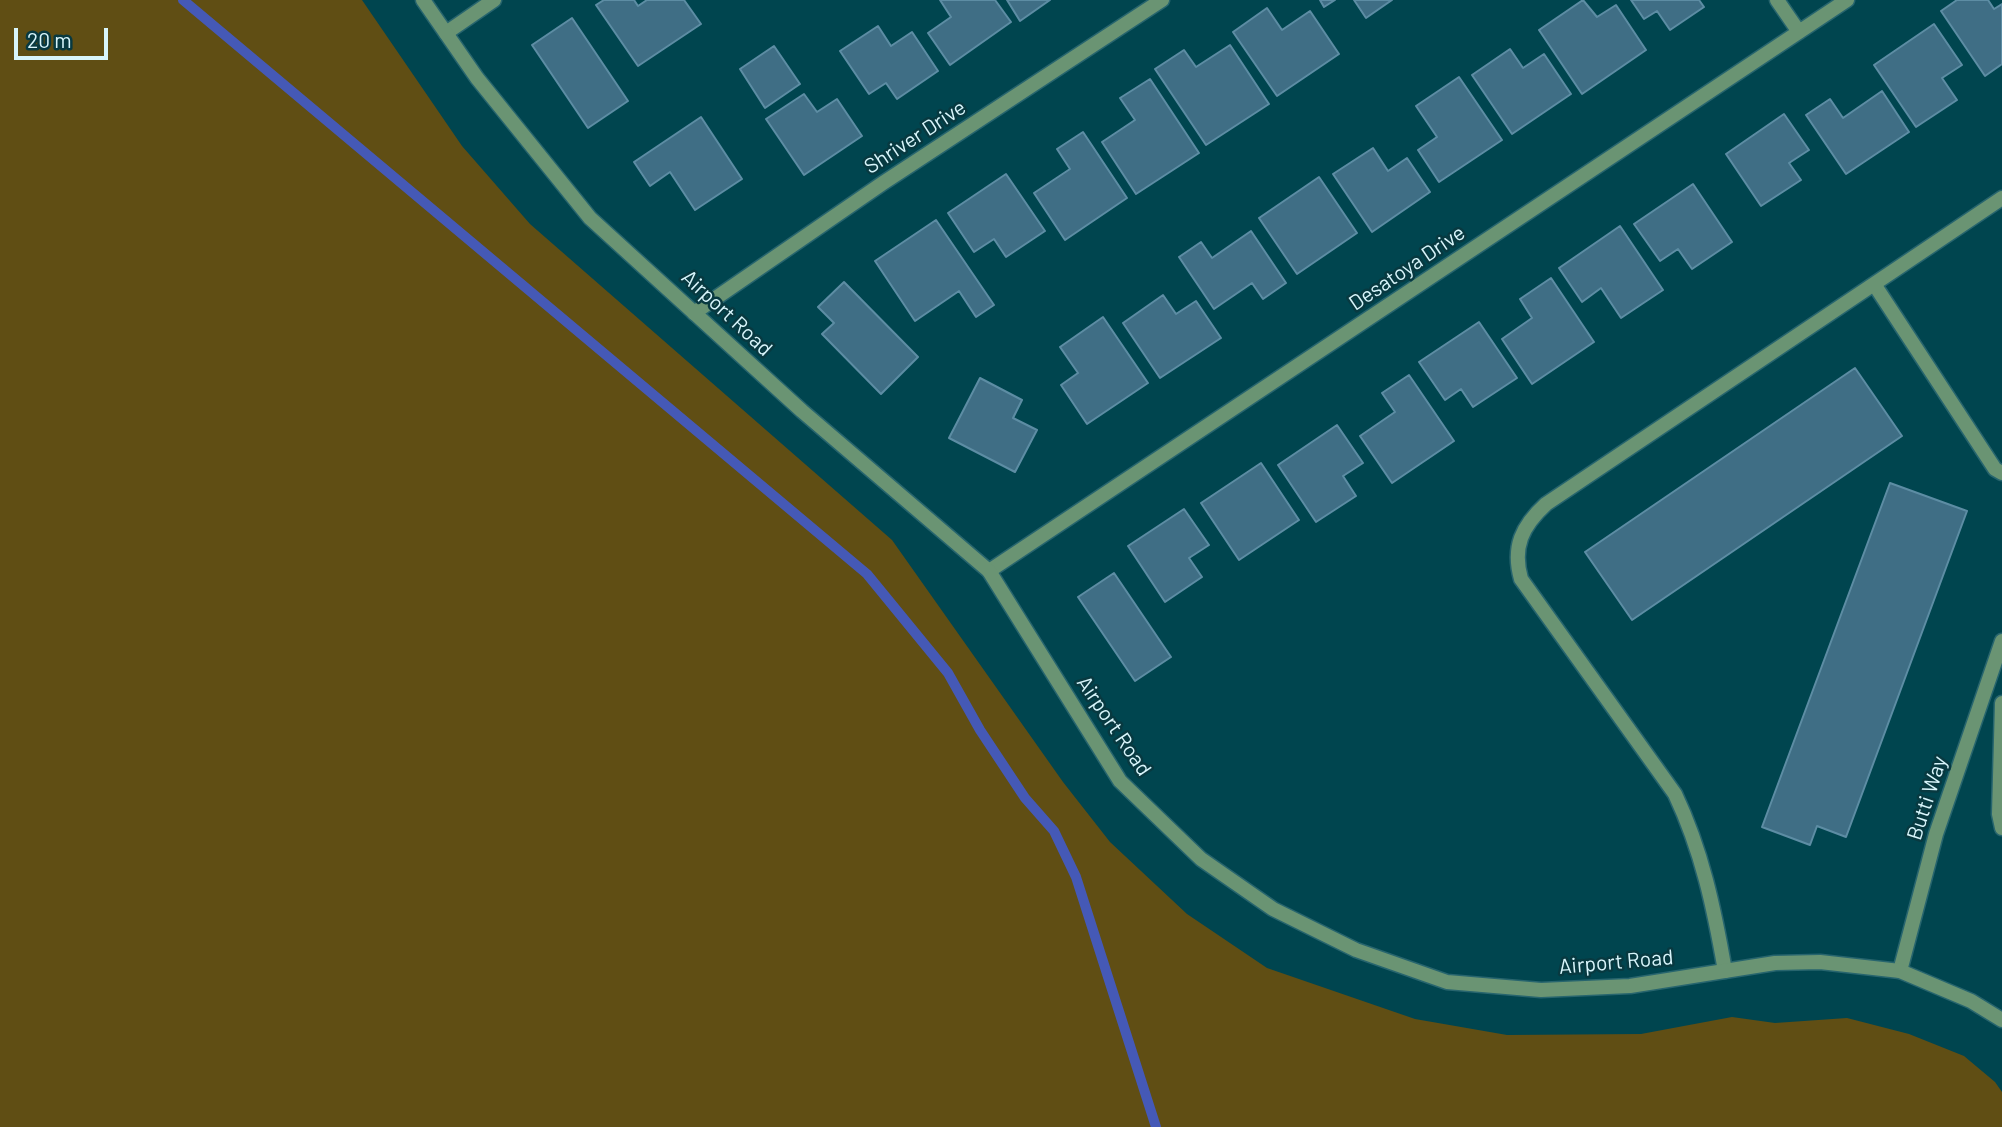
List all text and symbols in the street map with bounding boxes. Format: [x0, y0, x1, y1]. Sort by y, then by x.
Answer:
scale bar [18, 14, 112, 58]
text: 20 m [27, 27, 72, 52]
street label: Shriver Drive [859, 95, 971, 179]
street label: Desatoya Drive [1344, 220, 1470, 316]
street label: Airport Road [676, 265, 778, 361]
street label: Airport Road [1071, 671, 1157, 781]
street label: Butti Way [1902, 753, 1952, 843]
street label: Airport Road [1558, 944, 1674, 980]

